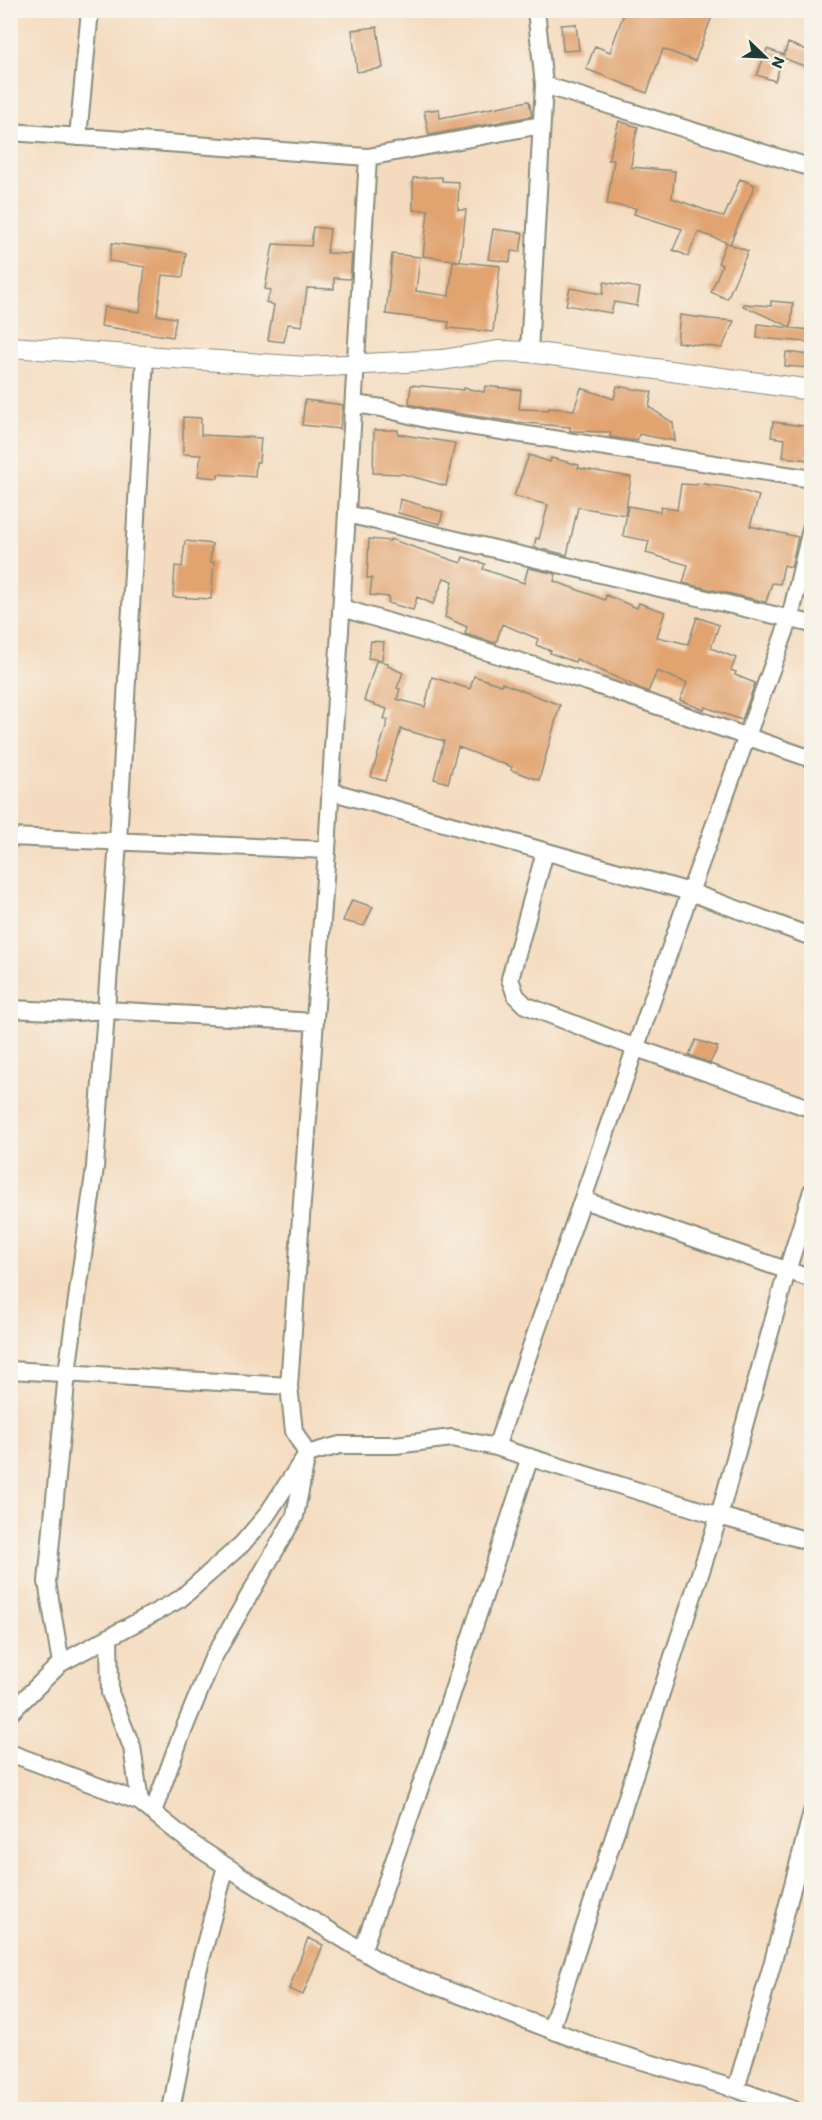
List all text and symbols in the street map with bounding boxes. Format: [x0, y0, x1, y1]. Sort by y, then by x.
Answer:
north arrow [735, 27, 795, 87]
text: N [767, 54, 789, 71]

